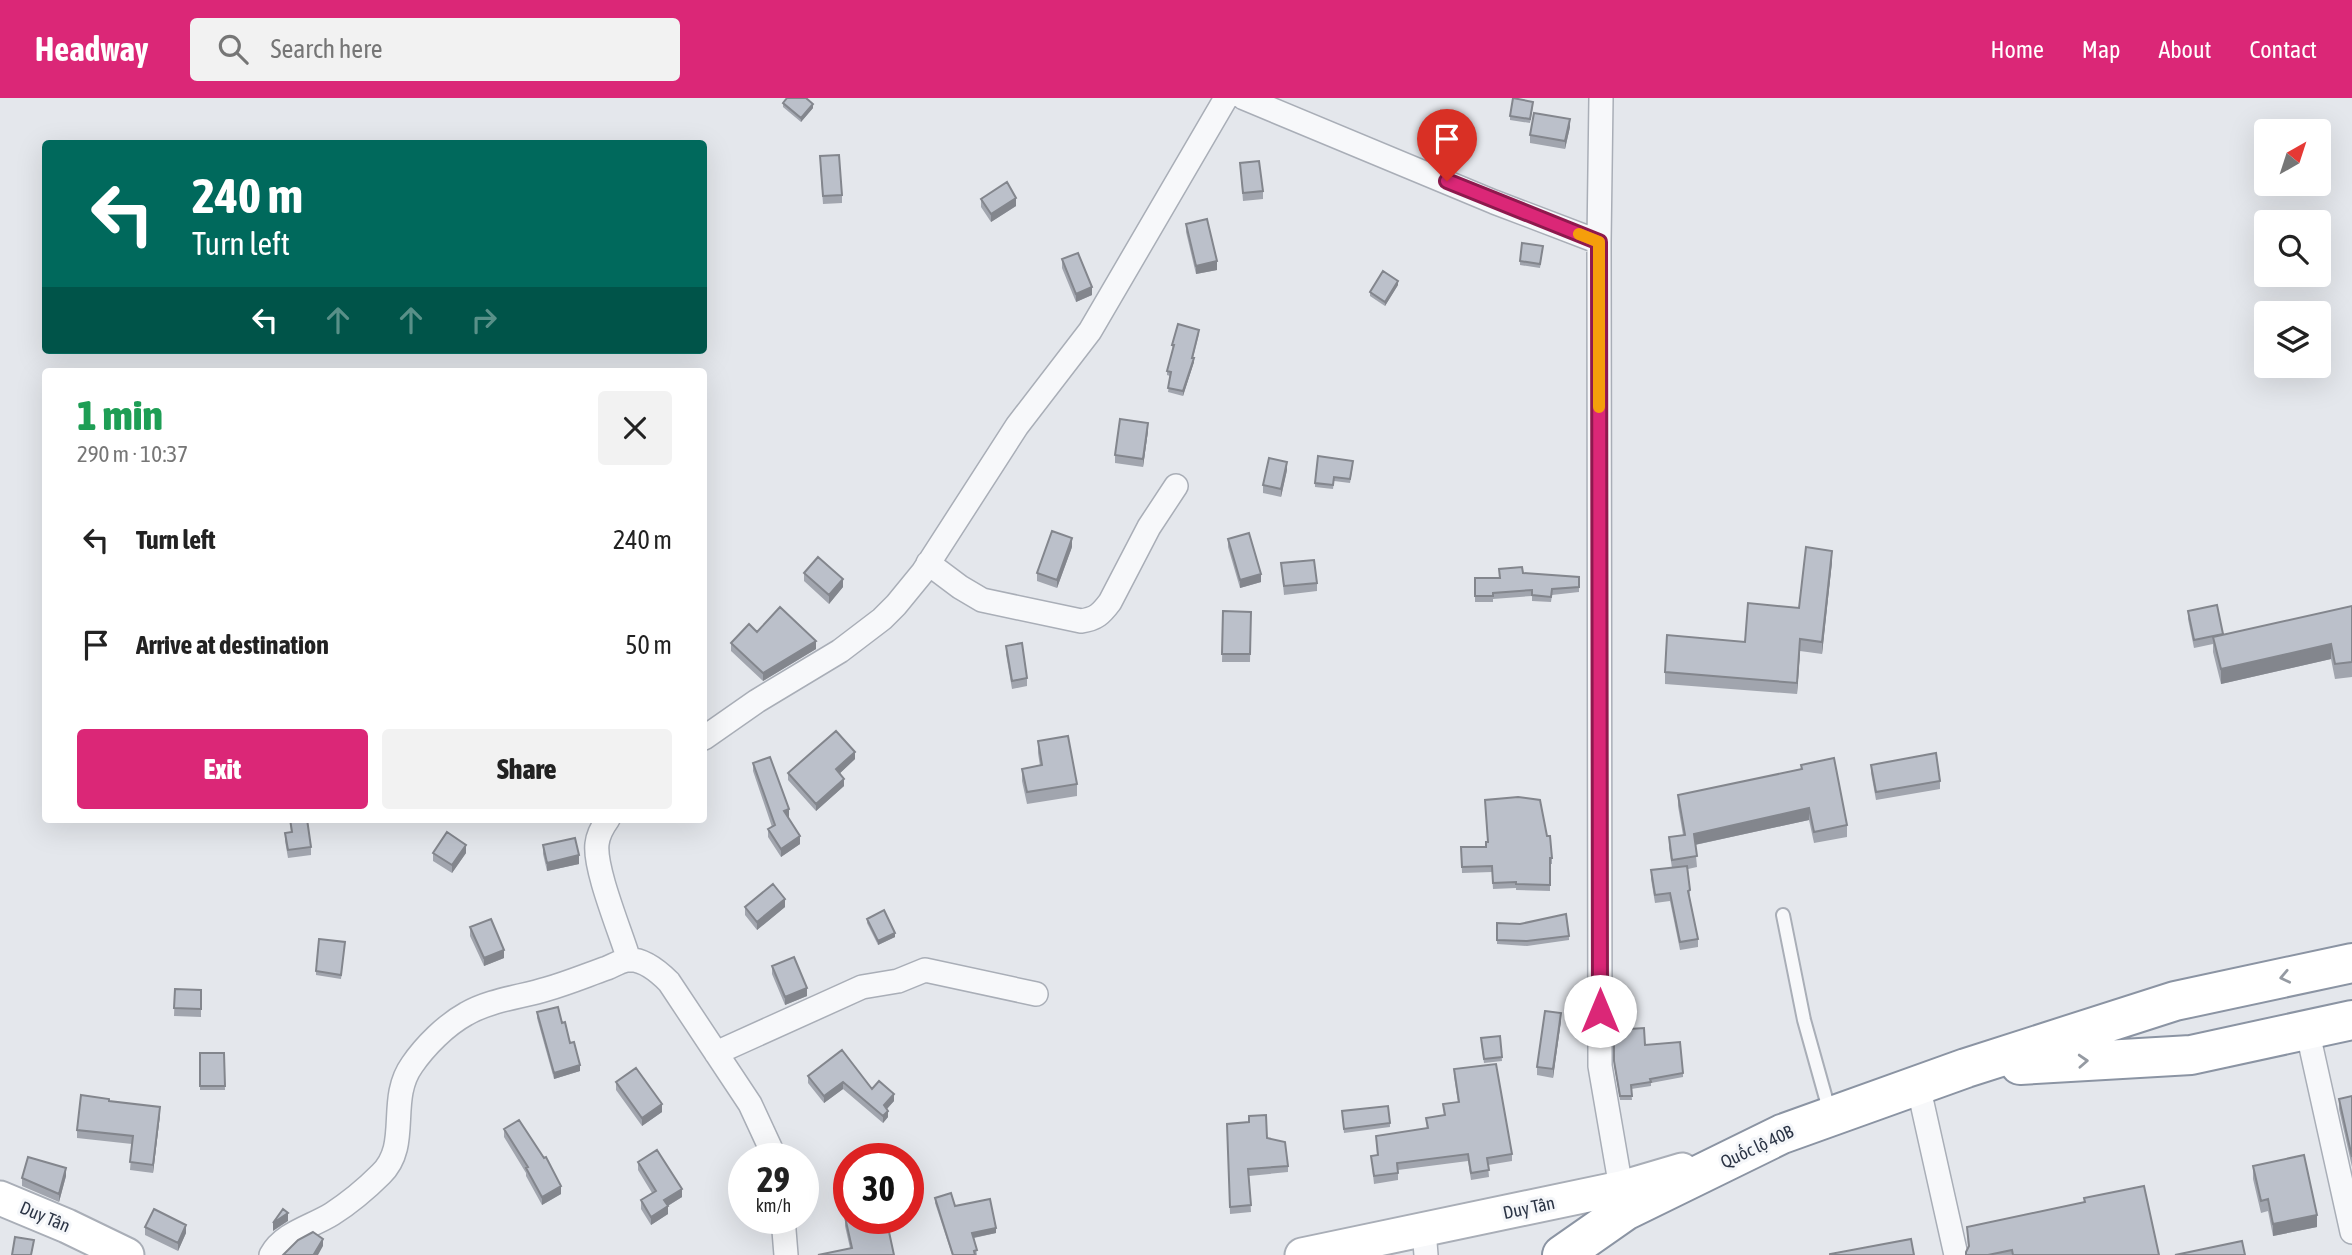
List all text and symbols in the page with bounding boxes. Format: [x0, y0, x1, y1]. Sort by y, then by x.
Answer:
search box [190, 18, 680, 81]
text: Headway [35, 30, 148, 68]
icon: search [214, 30, 252, 68]
text: Search here [270, 34, 383, 64]
text: Home [1990, 36, 2044, 63]
text: Map [2082, 36, 2120, 63]
text: About [2158, 36, 2211, 63]
text: Contact [2249, 36, 2317, 63]
pin [1417, 109, 1477, 181]
north arrow [2254, 119, 2331, 196]
map controls [2254, 119, 2331, 378]
icon: arrive [1428, 120, 1466, 158]
text: 240 m [192, 167, 303, 223]
icon: left [77, 168, 168, 259]
button: search [2254, 210, 2331, 287]
text: Turn left [192, 225, 290, 262]
icon: left [246, 301, 284, 339]
icon: ahead [319, 301, 357, 339]
icon: ahead [392, 301, 430, 339]
icon: right [465, 301, 503, 339]
button: layers [2254, 301, 2331, 378]
text: 1 min [77, 391, 163, 439]
button: close [598, 391, 672, 465]
text: 290 m · 10:37 [77, 441, 188, 467]
icon: left [77, 521, 115, 559]
text: Turn left [136, 525, 216, 555]
text: 240 m [613, 525, 672, 555]
icon: arrive [77, 626, 115, 664]
text: Arrive at destination [136, 630, 329, 660]
text: 50 m [625, 630, 672, 660]
button: Exit [77, 729, 368, 809]
button: Share [382, 729, 672, 809]
one-way arrow [2279, 969, 2291, 984]
position arrow [1563, 974, 1637, 1048]
one-way arrow [2078, 1054, 2089, 1069]
street label: Quốc lộ 40B [1717, 1119, 1797, 1172]
speed limit sign: 30 [833, 1143, 924, 1234]
text: 29 [757, 1159, 790, 1199]
street label: Duy Tân [1501, 1192, 1557, 1223]
text: km/h [756, 1195, 791, 1216]
street label: Duy Tân [17, 1197, 73, 1236]

